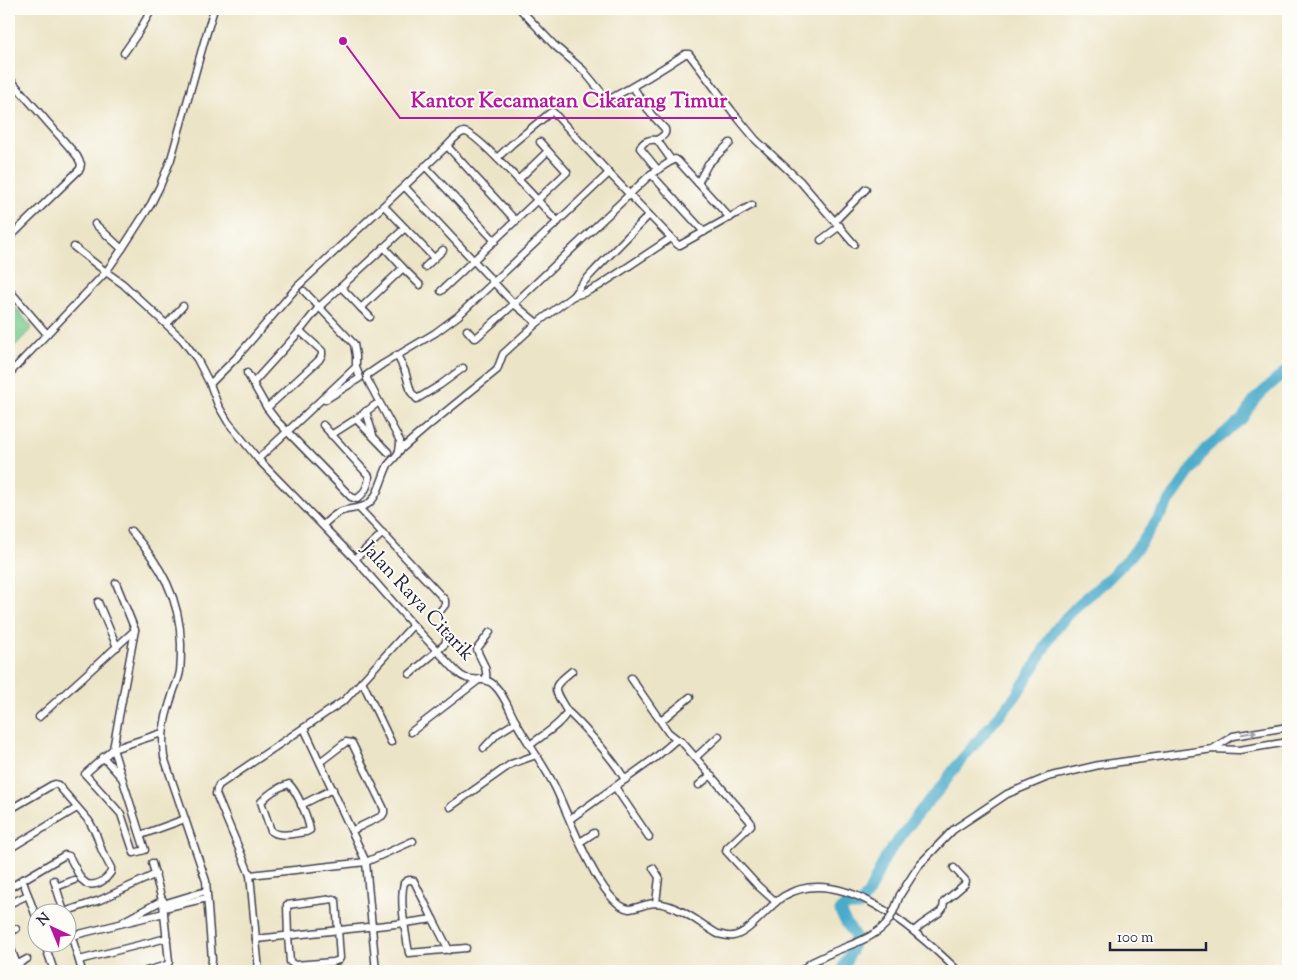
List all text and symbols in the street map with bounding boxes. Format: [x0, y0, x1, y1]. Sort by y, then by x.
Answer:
callout: Kantor Kecamatan Cikarang Timur [400, 82, 737, 118]
text: Kantor Kecamatan Cikarang Timur [411, 87, 727, 117]
street label: Jalan Raya Citarik [353, 535, 480, 668]
one-way arrow [1240, 728, 1256, 738]
north arrow [28, 902, 78, 952]
text: N [33, 909, 55, 931]
scale bar [1110, 920, 1206, 952]
text: 100 m [1117, 928, 1154, 949]

